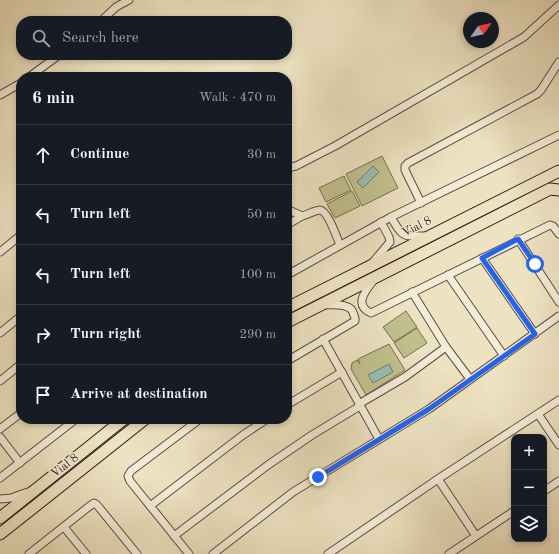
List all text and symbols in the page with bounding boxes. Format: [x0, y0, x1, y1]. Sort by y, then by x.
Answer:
north arrow [463, 12, 499, 48]
search box [16, 16, 292, 60]
icon: search [30, 27, 52, 49]
text: Search here [62, 31, 139, 46]
text: 6 min [32, 90, 75, 107]
text: Walk · 470 m [199, 91, 276, 104]
icon: ahead [32, 144, 54, 166]
text: Continue [70, 147, 129, 162]
text: 30 m [247, 148, 276, 161]
icon: left [32, 204, 54, 226]
text: Turn left [70, 207, 130, 222]
text: 50 m [247, 208, 276, 221]
street label: Vial 8 [400, 214, 434, 239]
route start [526, 255, 544, 273]
icon: left [32, 264, 54, 286]
text: Turn left [70, 267, 130, 282]
text: 100 m [239, 268, 276, 281]
icon: right [32, 324, 54, 346]
text: Turn right [70, 327, 141, 342]
text: 290 m [239, 328, 276, 341]
icon: arrive [32, 384, 54, 406]
text: Arrive at destination [70, 387, 208, 402]
map controls [511, 434, 547, 542]
button: + [511, 434, 547, 470]
street label: Vial 8 [49, 452, 81, 480]
route end [309, 468, 327, 486]
button: − [511, 470, 547, 506]
button: layers [511, 506, 547, 542]

